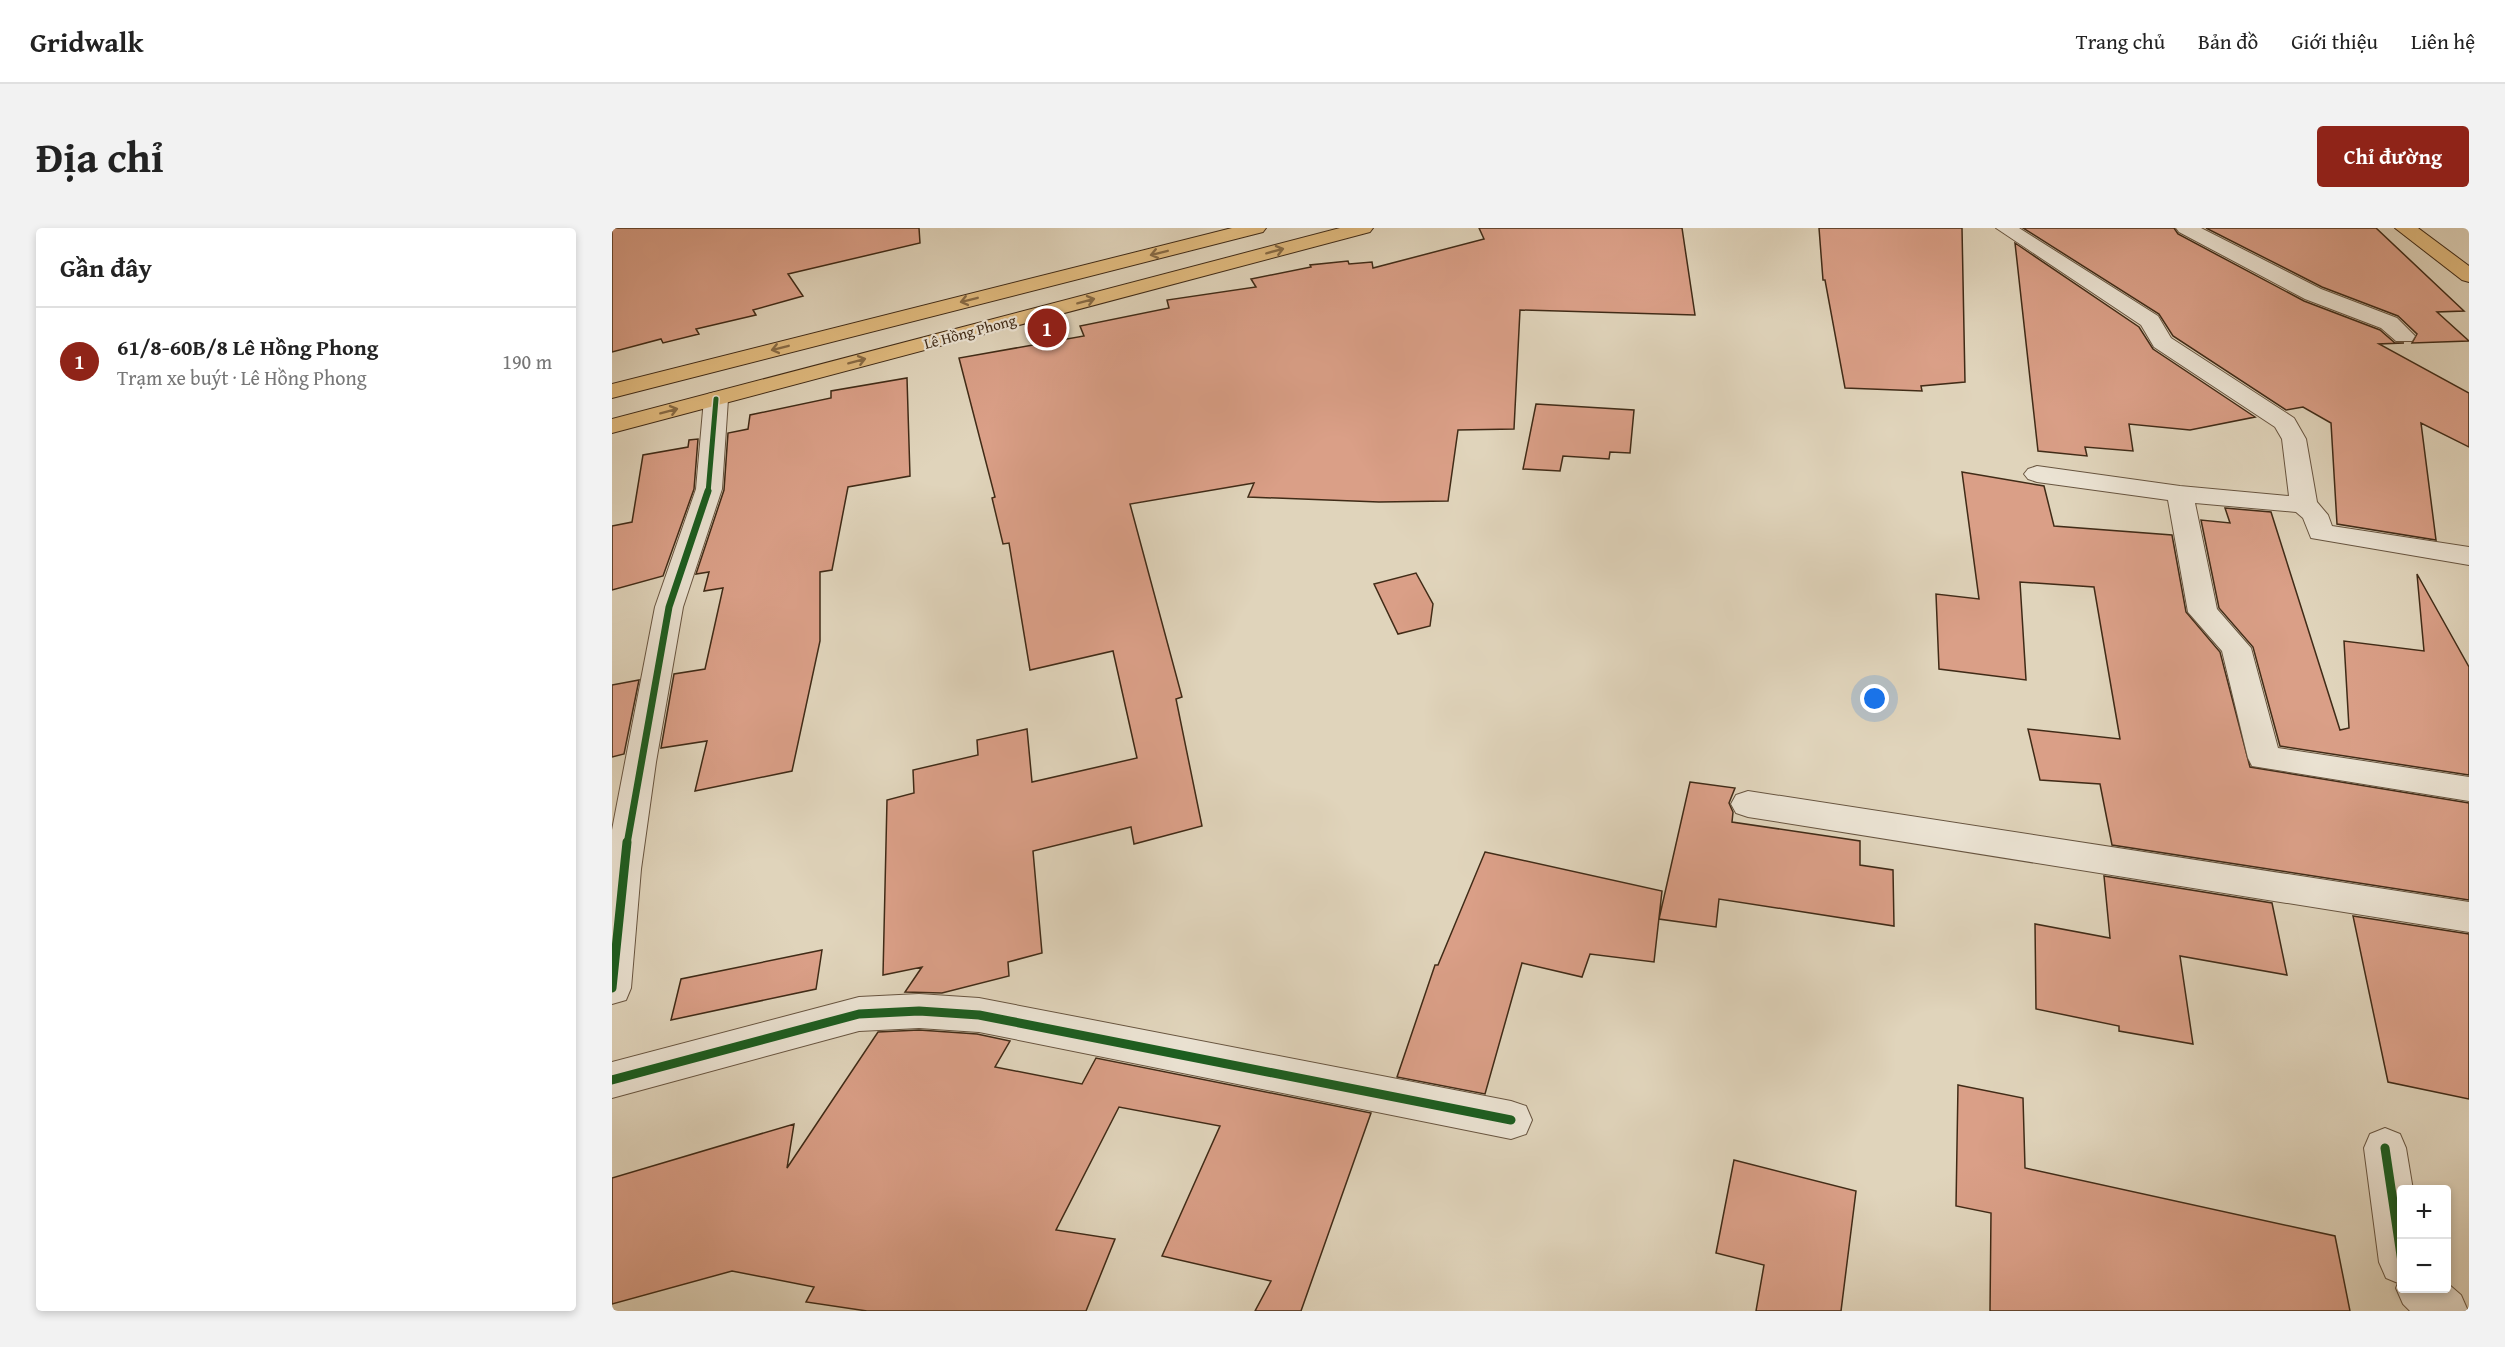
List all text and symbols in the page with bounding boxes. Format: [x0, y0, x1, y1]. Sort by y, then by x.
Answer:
text: Gridwalk [30, 21, 143, 62]
text: Trang chủ [2076, 26, 2165, 57]
text: Bản đồ [2198, 26, 2258, 57]
text: Giới thiệu [2291, 26, 2378, 57]
text: Liên hệ [2411, 26, 2475, 57]
text: Địa chỉ [36, 126, 164, 187]
button: Chỉ đường [2317, 126, 2469, 187]
one-way arrow [1265, 245, 1284, 256]
one-way arrow [1149, 247, 1168, 259]
text: Gần đây [60, 248, 152, 287]
one-way arrow [960, 295, 979, 307]
one-way arrow [1076, 295, 1095, 306]
pin: 1 [1028, 306, 1066, 350]
street label: Lê Hồng Phong [922, 309, 1019, 354]
text: 61/8-60B/8 Lê Hồng Phong [117, 331, 378, 363]
one-way arrow [771, 343, 790, 355]
text: 1 [74, 347, 85, 376]
text: 190 m [502, 347, 552, 376]
one-way arrow [847, 355, 866, 367]
text: Trạm xe buýt · Lê Hồng Phong [117, 363, 367, 392]
one-way arrow [659, 405, 678, 416]
your location [1860, 684, 1889, 713]
map controls [2397, 1185, 2451, 1293]
button: + [2397, 1185, 2451, 1239]
button: − [2397, 1239, 2451, 1293]

